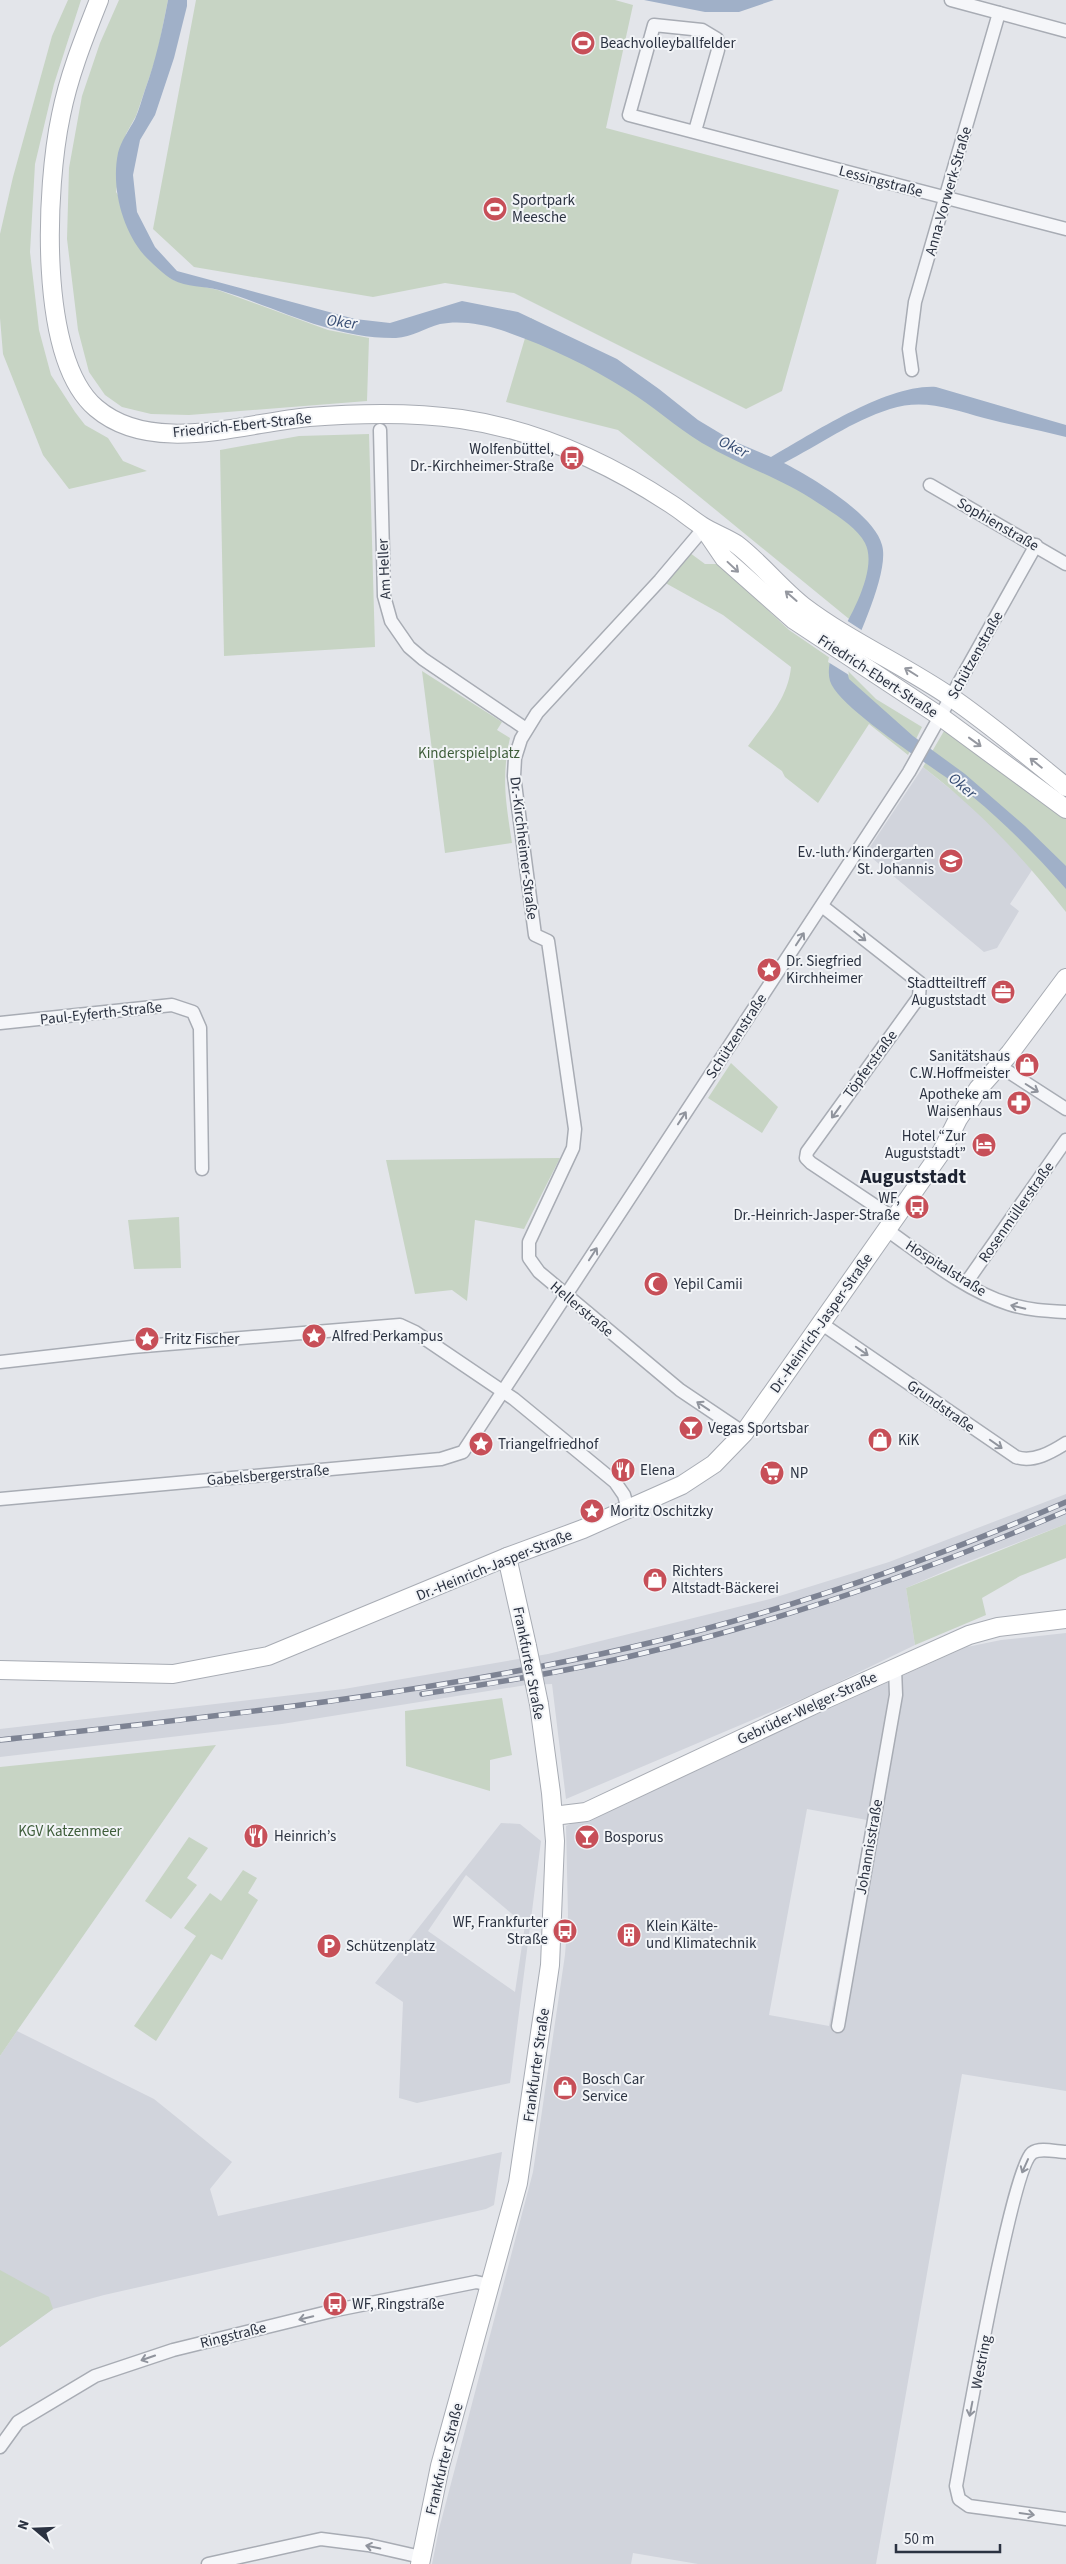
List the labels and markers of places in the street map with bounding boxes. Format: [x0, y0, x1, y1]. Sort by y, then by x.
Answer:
sports icon: Beachvolleyballfelder [570, 30, 596, 56]
place label: Beachvolleyballfelder [600, 33, 736, 54]
place label: Sportpark Meesche [512, 190, 576, 228]
sports icon: Sportpark Meesche [482, 196, 508, 222]
place label: Wolfenbüttel, Dr.-Kirchheimer-Straße [410, 439, 554, 477]
bus stop icon: Wolfenbüttel, Dr.-Kirchheimer-Straße [559, 445, 585, 471]
place label: Ev.-luth. Kindergarten St. Johannis [797, 842, 934, 880]
school or university icon: Ev.-luth. Kindergarten St. Johannis [938, 848, 964, 874]
place label: Dr. Siegfried Kirchheimer [786, 951, 864, 989]
place icon: Dr. Siegfried Kirchheimer [756, 957, 782, 983]
place label: Stadtteiltreff Auguststadt [907, 973, 987, 1011]
office icon: Stadtteiltreff Auguststadt [990, 979, 1016, 1005]
place label: Sanitätshaus C.W.Hoffmeister [910, 1046, 1011, 1084]
shop icon: Sanitätshaus C.W.Hoffmeister [1014, 1052, 1040, 1078]
place label: Apotheke am Waisenhaus [919, 1084, 1002, 1122]
pharmacy icon: Apotheke am Waisenhaus [1006, 1090, 1032, 1116]
place label: Hotel “Zur Auguststadt” [885, 1126, 967, 1164]
hotel icon: Hotel “Zur Auguststadt” [971, 1132, 997, 1158]
place label: WF, Dr.-Heinrich-Jasper-Straße [733, 1188, 900, 1226]
bus stop icon: WF, Dr.-Heinrich-Jasper-Straße [904, 1194, 930, 1220]
mosque icon: Yeþil Camii [643, 1271, 669, 1297]
place label: Yeþil Camii [673, 1274, 743, 1295]
place icon: Alfred Perkampus [301, 1323, 327, 1349]
place icon: Fritz Fischer [134, 1326, 160, 1352]
place label: Alfred Perkampus [332, 1326, 443, 1347]
place label: Fritz Fischer [164, 1329, 240, 1350]
bar icon: Vegas Sportsbar [678, 1415, 704, 1441]
place label: Vegas Sportsbar [708, 1418, 809, 1439]
shop icon: KiK [867, 1427, 893, 1453]
place label: KiK [898, 1430, 919, 1451]
place icon: Triangelfriedhof [468, 1431, 494, 1457]
place label: Triangelfriedhof [498, 1434, 599, 1455]
restaurant icon: Elena [610, 1457, 636, 1483]
place label: Elena [640, 1460, 675, 1481]
supermarket icon: NP [759, 1460, 785, 1486]
place label: NP [790, 1463, 808, 1484]
place icon: Moritz Oschitzky [579, 1498, 605, 1524]
place label: Moritz Oschitzky [610, 1501, 713, 1522]
place label: Richters Altstadt-Bäckerei [672, 1561, 779, 1599]
shop icon: Richters Altstadt-Bäckerei [642, 1567, 668, 1593]
restaurant icon: Heinrich’s [243, 1823, 269, 1849]
bar icon: Bosporus [574, 1824, 600, 1850]
place label: Heinrich’s [274, 1826, 336, 1847]
place label: Bosporus [604, 1827, 663, 1848]
place label: WF, Frankfurter Straße [453, 1912, 549, 1950]
place label: Klein Kälte- und Klimatechnik [646, 1916, 757, 1954]
bus stop icon: WF, Frankfurter Straße [552, 1918, 578, 1944]
building icon: Klein Kälte- und Klimatechnik [616, 1922, 642, 1948]
parking icon: Schützenplatz [316, 1933, 342, 1959]
place label: Schützenplatz [346, 1936, 435, 1957]
place label: Bosch Car Service [582, 2069, 645, 2107]
shop icon: Bosch Car Service [552, 2075, 578, 2101]
bus stop icon: WF, Ringstraße [322, 2291, 348, 2317]
place label: WF, Ringstraße [352, 2294, 444, 2315]

